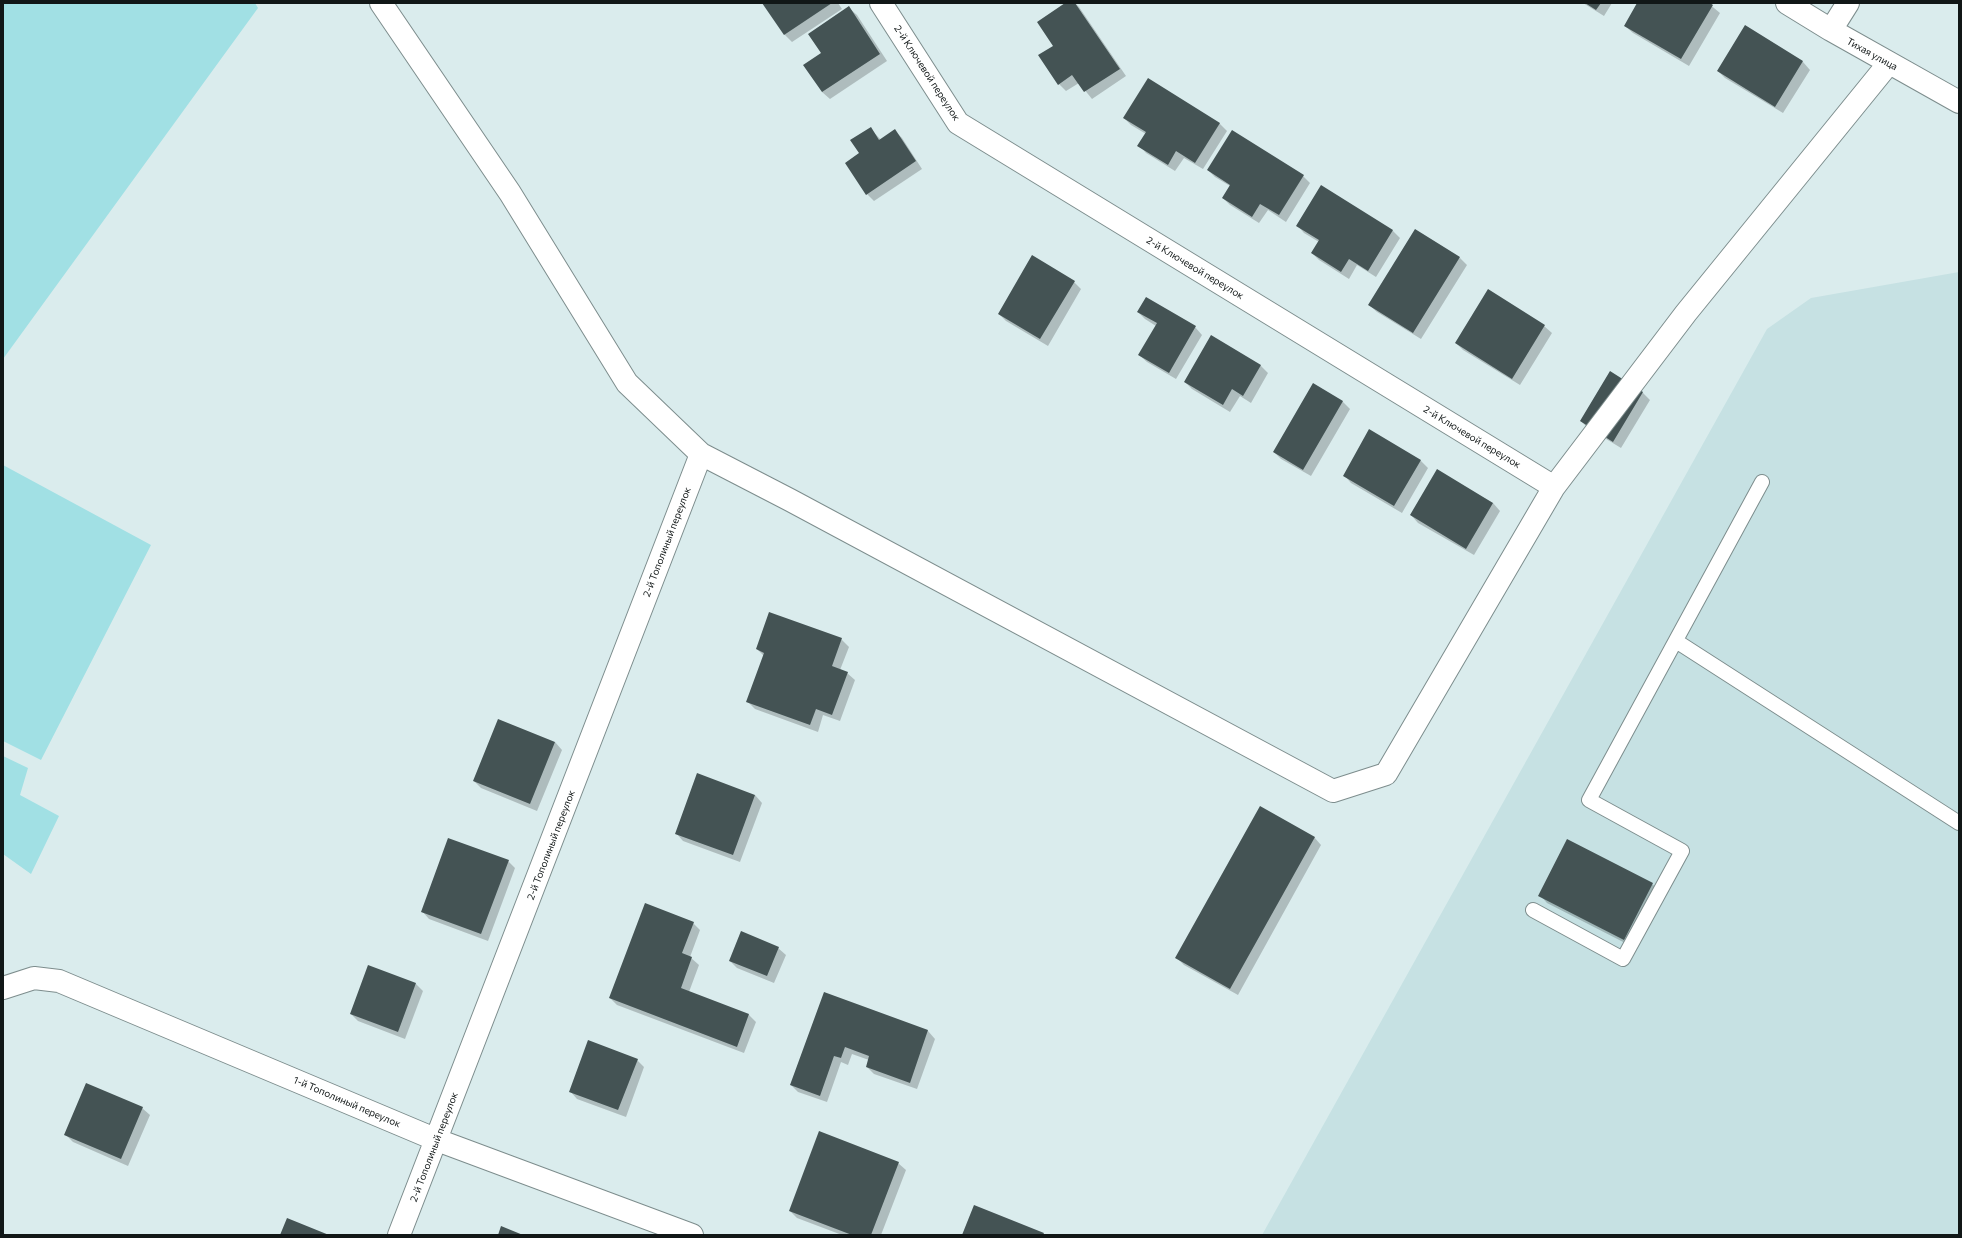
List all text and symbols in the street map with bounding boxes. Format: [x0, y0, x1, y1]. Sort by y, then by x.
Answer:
street label: 2-й Ключевой переулок [892, 23, 962, 123]
street label: Тихая улица [1844, 35, 1900, 73]
street label: 2-й Ключевой переулок [1144, 234, 1246, 302]
street label: 2-й Ключевой переулок [1421, 403, 1523, 471]
street label: 2-й Тополиный переулок [640, 485, 694, 599]
street label: 2-й Тополиный переулок [524, 788, 578, 902]
street label: 1-й Тополиный переулок [292, 1074, 402, 1130]
street label: 2-й Тополиный переулок [407, 1090, 461, 1204]

